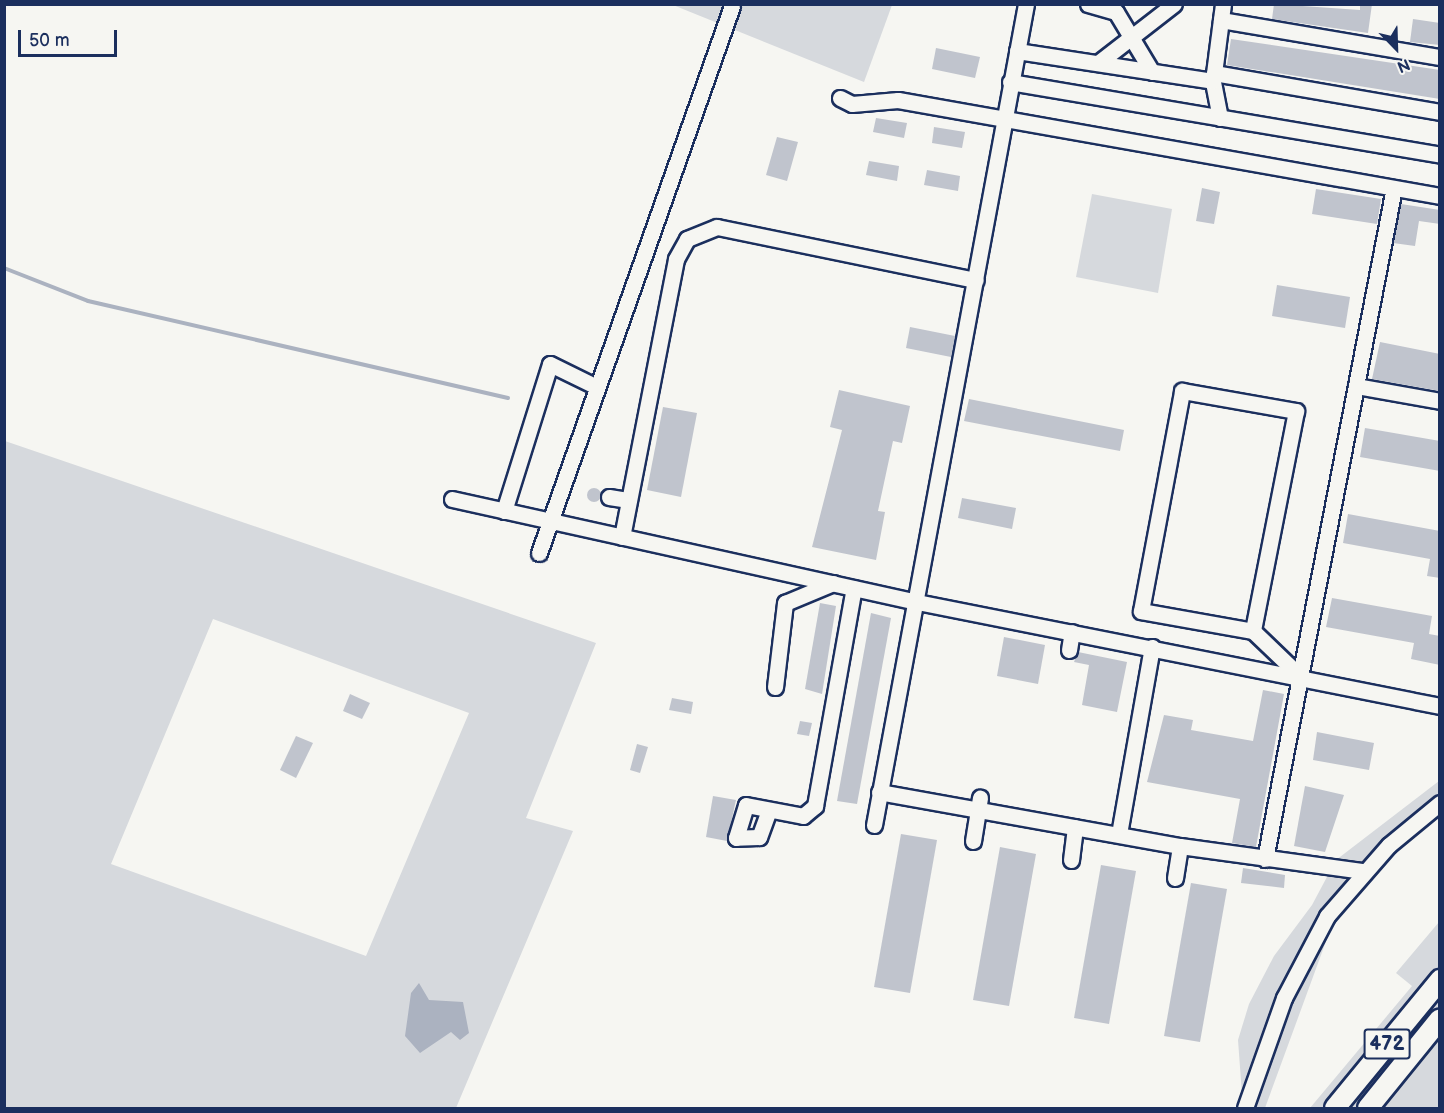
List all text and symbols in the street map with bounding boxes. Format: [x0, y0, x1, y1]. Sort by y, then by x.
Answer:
scale bar [21, 18, 120, 56]
north arrow [1366, 18, 1426, 78]
text: 50 m [29, 30, 70, 51]
text: N [1394, 54, 1412, 76]
road number: 472 [1363, 1027, 1411, 1061]

